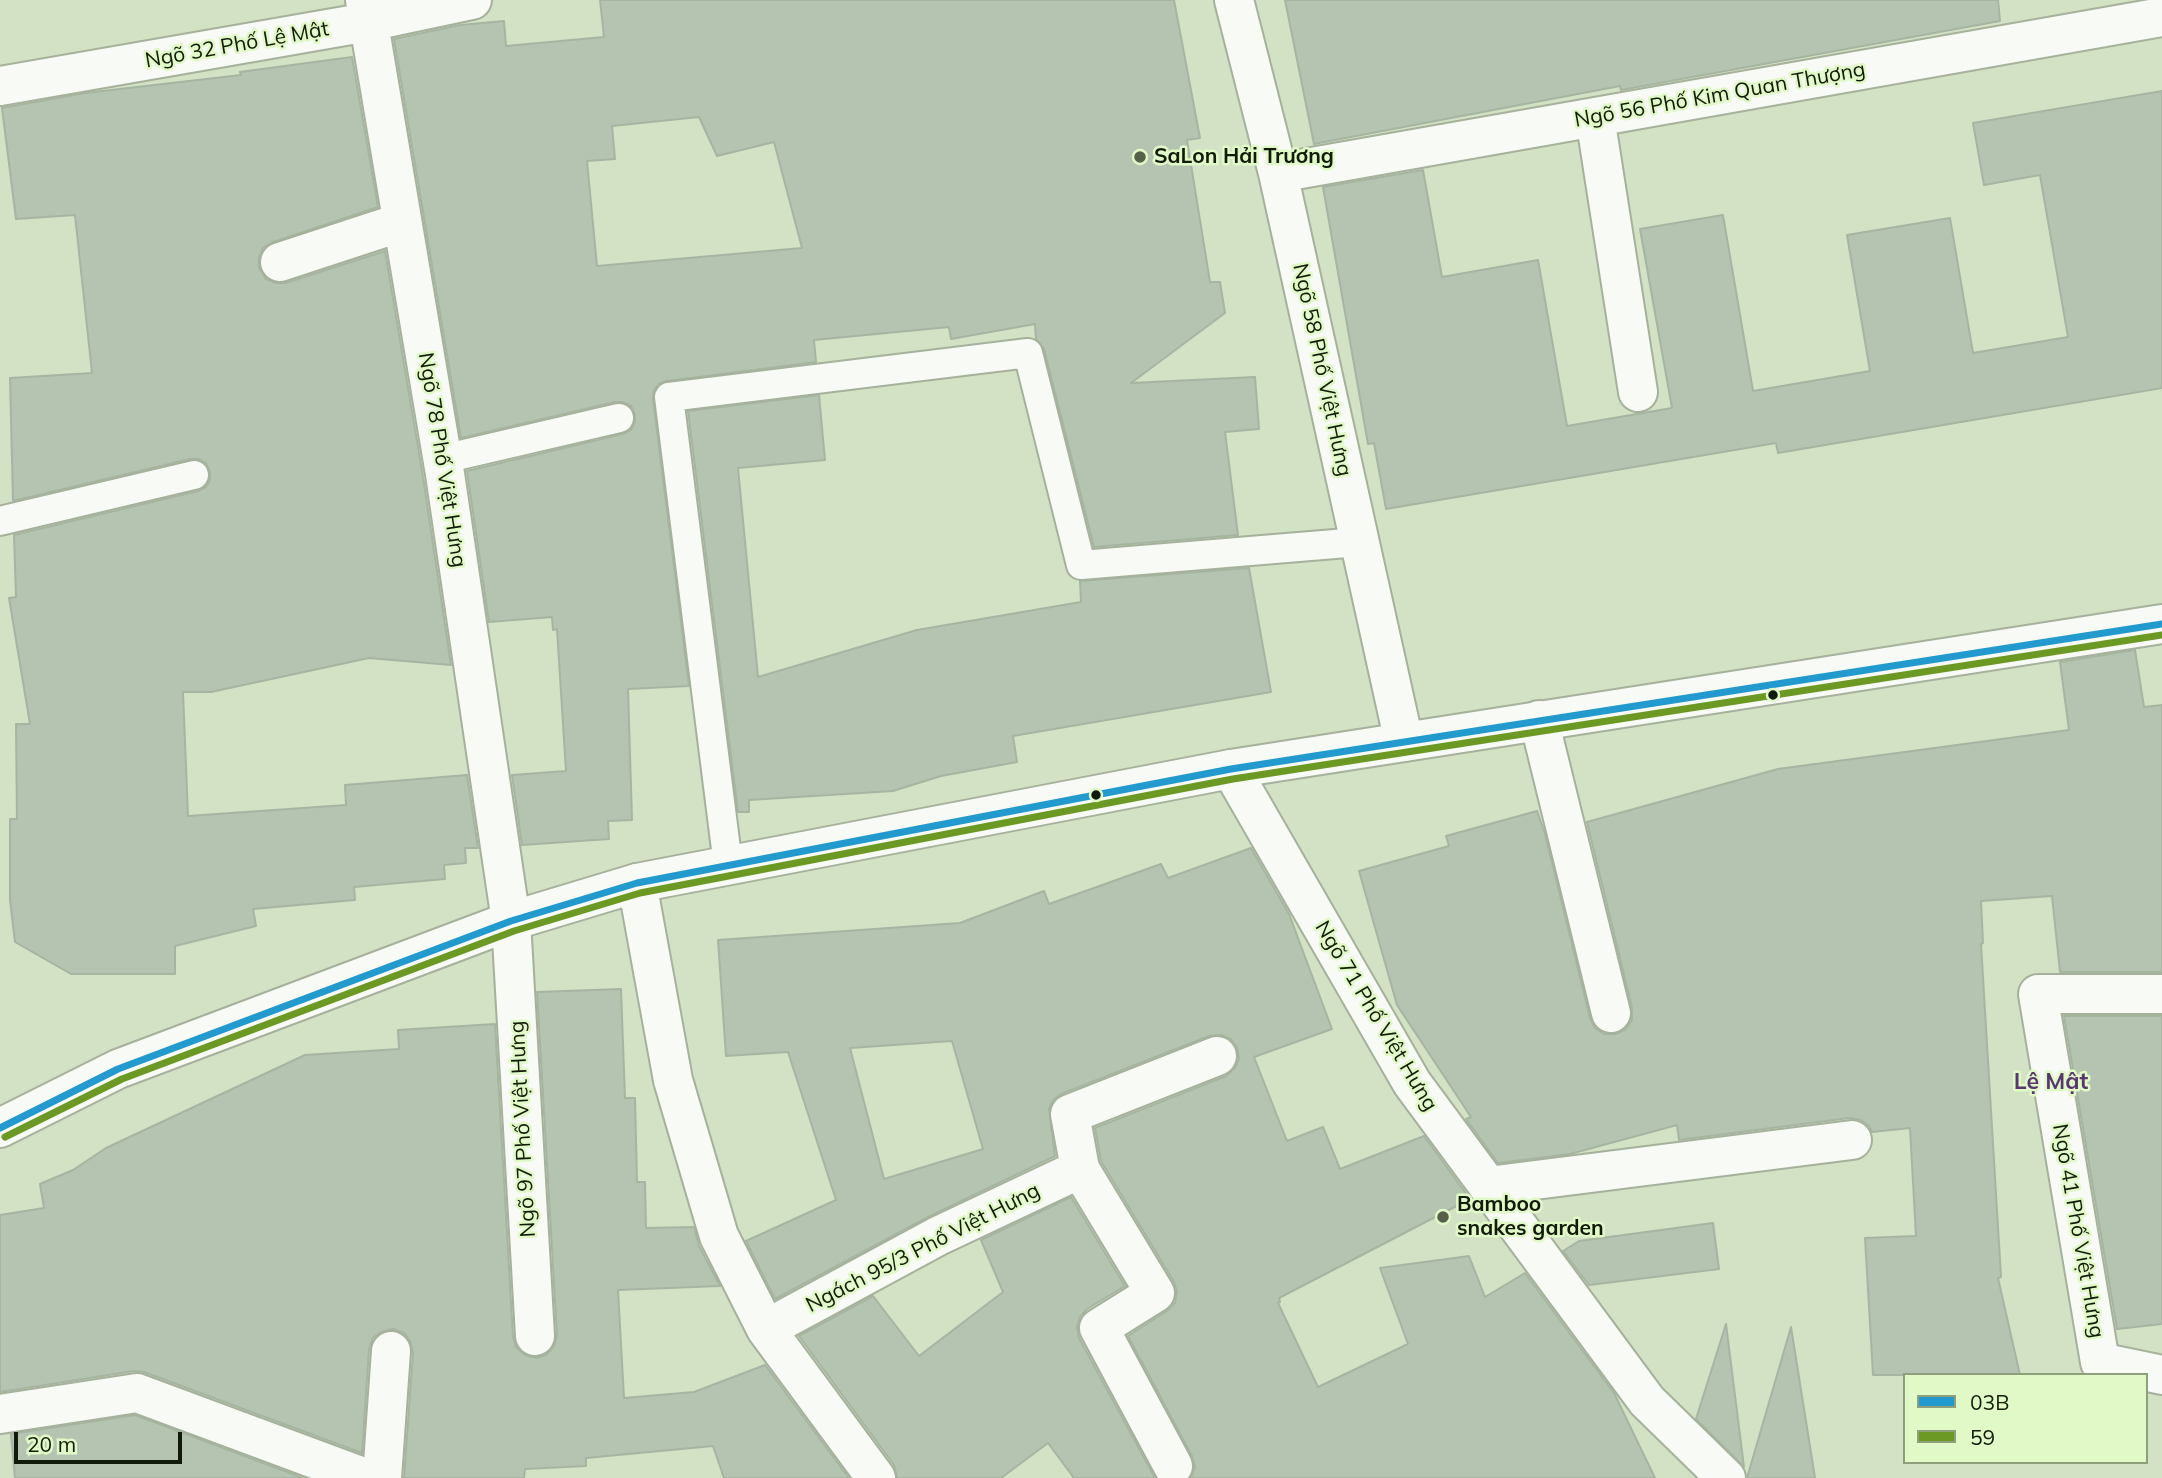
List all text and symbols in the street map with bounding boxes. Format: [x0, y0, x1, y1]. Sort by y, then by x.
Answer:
street label: Ngõ 32 Phố Lệ Mật [143, 16, 331, 74]
street label: Ngõ 56 Phố Kim Quan Thượng [1573, 57, 1867, 133]
place label: SaLon Hải Trương [1154, 144, 1334, 170]
marker: SaLon Hải Trương [1132, 149, 1148, 165]
street label: Ngõ 58 Phố Việt Hưng [1287, 261, 1357, 479]
street label: Ngõ 78 Phố Việt Hưng [413, 351, 471, 569]
unlabelled marker [1766, 688, 1780, 702]
unlabelled marker [1089, 788, 1103, 802]
street label: Ngõ 71 Phố Việt Hưng [1309, 916, 1443, 1116]
street label: Ngõ 97 Phố Việt Hưng [505, 1020, 541, 1238]
district label: Lệ Mật [2014, 1068, 2088, 1096]
street label: Ngõ 41 Phố Việt Hưng [2047, 1122, 2109, 1340]
street label: Ngách 95/3 Phố Việt Hưng [802, 1178, 1044, 1318]
place label: Bamboo snakes garden [1457, 1192, 1604, 1242]
marker: Bamboo snakes garden [1435, 1209, 1451, 1225]
legend [1903, 1373, 2148, 1464]
text: 03B [1970, 1389, 2009, 1415]
scale bar [18, 1418, 186, 1462]
text: 59 [1970, 1424, 1995, 1450]
text: 20 m [27, 1431, 76, 1457]

